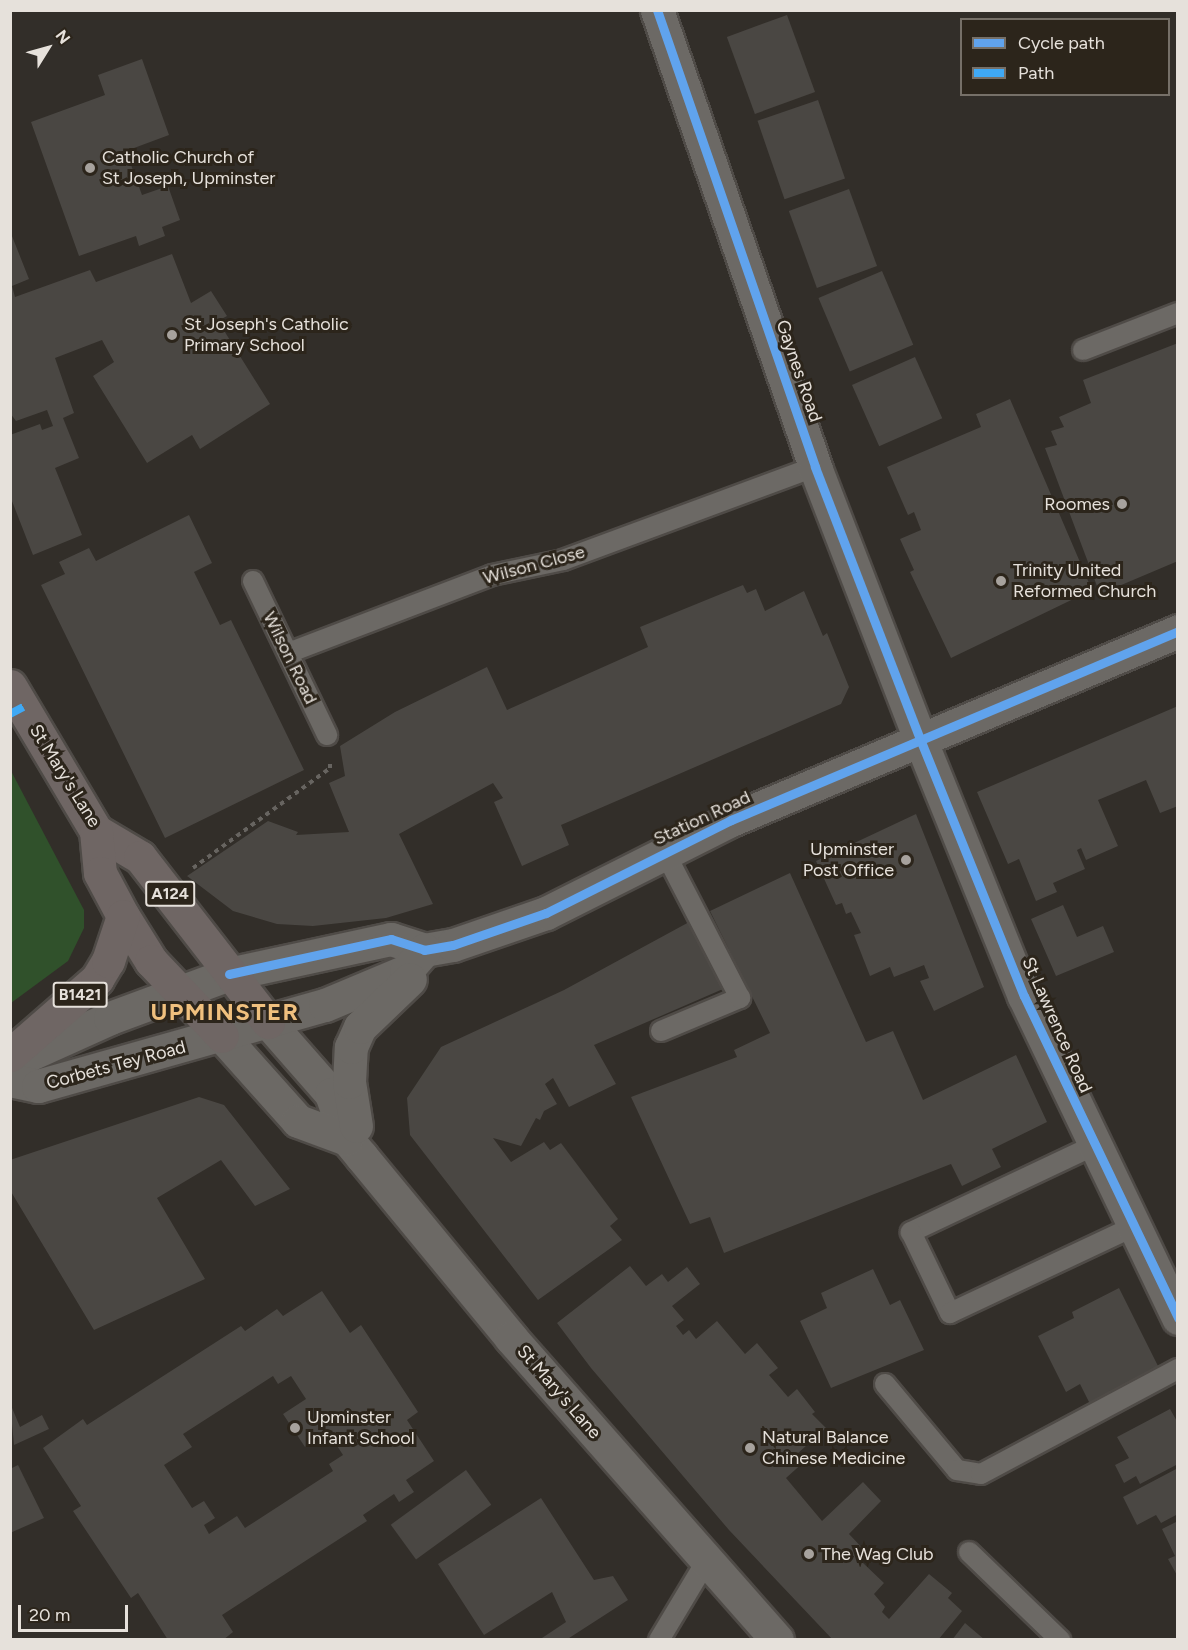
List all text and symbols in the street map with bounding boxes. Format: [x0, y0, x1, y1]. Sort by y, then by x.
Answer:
north arrow [18, 18, 78, 78]
legend [960, 18, 1170, 96]
text: N [51, 26, 74, 48]
text: Cycle path [1018, 32, 1105, 54]
text: Path [1018, 62, 1054, 84]
place label: Catholic Church of St Joseph, Upminster [102, 147, 275, 190]
marker: Catholic Church of St Joseph, Upminster [83, 161, 97, 175]
place label: St Joseph's Catholic Primary School [184, 314, 349, 356]
street label: Gaynes Road [771, 317, 827, 425]
marker: St Joseph's Catholic Primary School [165, 328, 179, 342]
place label: Roomes [1044, 493, 1110, 515]
marker: Roomes [1115, 497, 1129, 511]
street label: Wilson Close [481, 541, 587, 589]
place label: Trinity United Reformed Church [1013, 560, 1156, 602]
marker: Trinity United Reformed Church [994, 574, 1008, 588]
street label: Wilson Road [258, 608, 322, 708]
street label: St Mary's Lane [25, 721, 105, 831]
street label: Station Road [650, 786, 754, 850]
place label: Upminster Post Office [803, 839, 894, 882]
marker: Upminster Post Office [899, 853, 913, 867]
road number: A124 [144, 881, 195, 907]
street label: St Lawrence Road [1017, 954, 1097, 1096]
road number: B1421 [52, 982, 109, 1008]
district label: UPMINSTER [150, 998, 300, 1026]
street label: Corbets Tey Road [44, 1036, 188, 1094]
street label: St Mary's Lane [512, 1341, 606, 1443]
place label: Upminster Infant School [307, 1407, 415, 1450]
marker: Upminster Infant School [288, 1421, 302, 1435]
place label: Natural Balance Chinese Medicine [762, 1427, 905, 1470]
marker: Natural Balance Chinese Medicine [743, 1441, 757, 1455]
place label: The Wag Club [821, 1543, 934, 1565]
marker: The Wag Club [802, 1547, 816, 1561]
scale bar [21, 1593, 130, 1631]
text: 20 m [29, 1604, 70, 1626]

